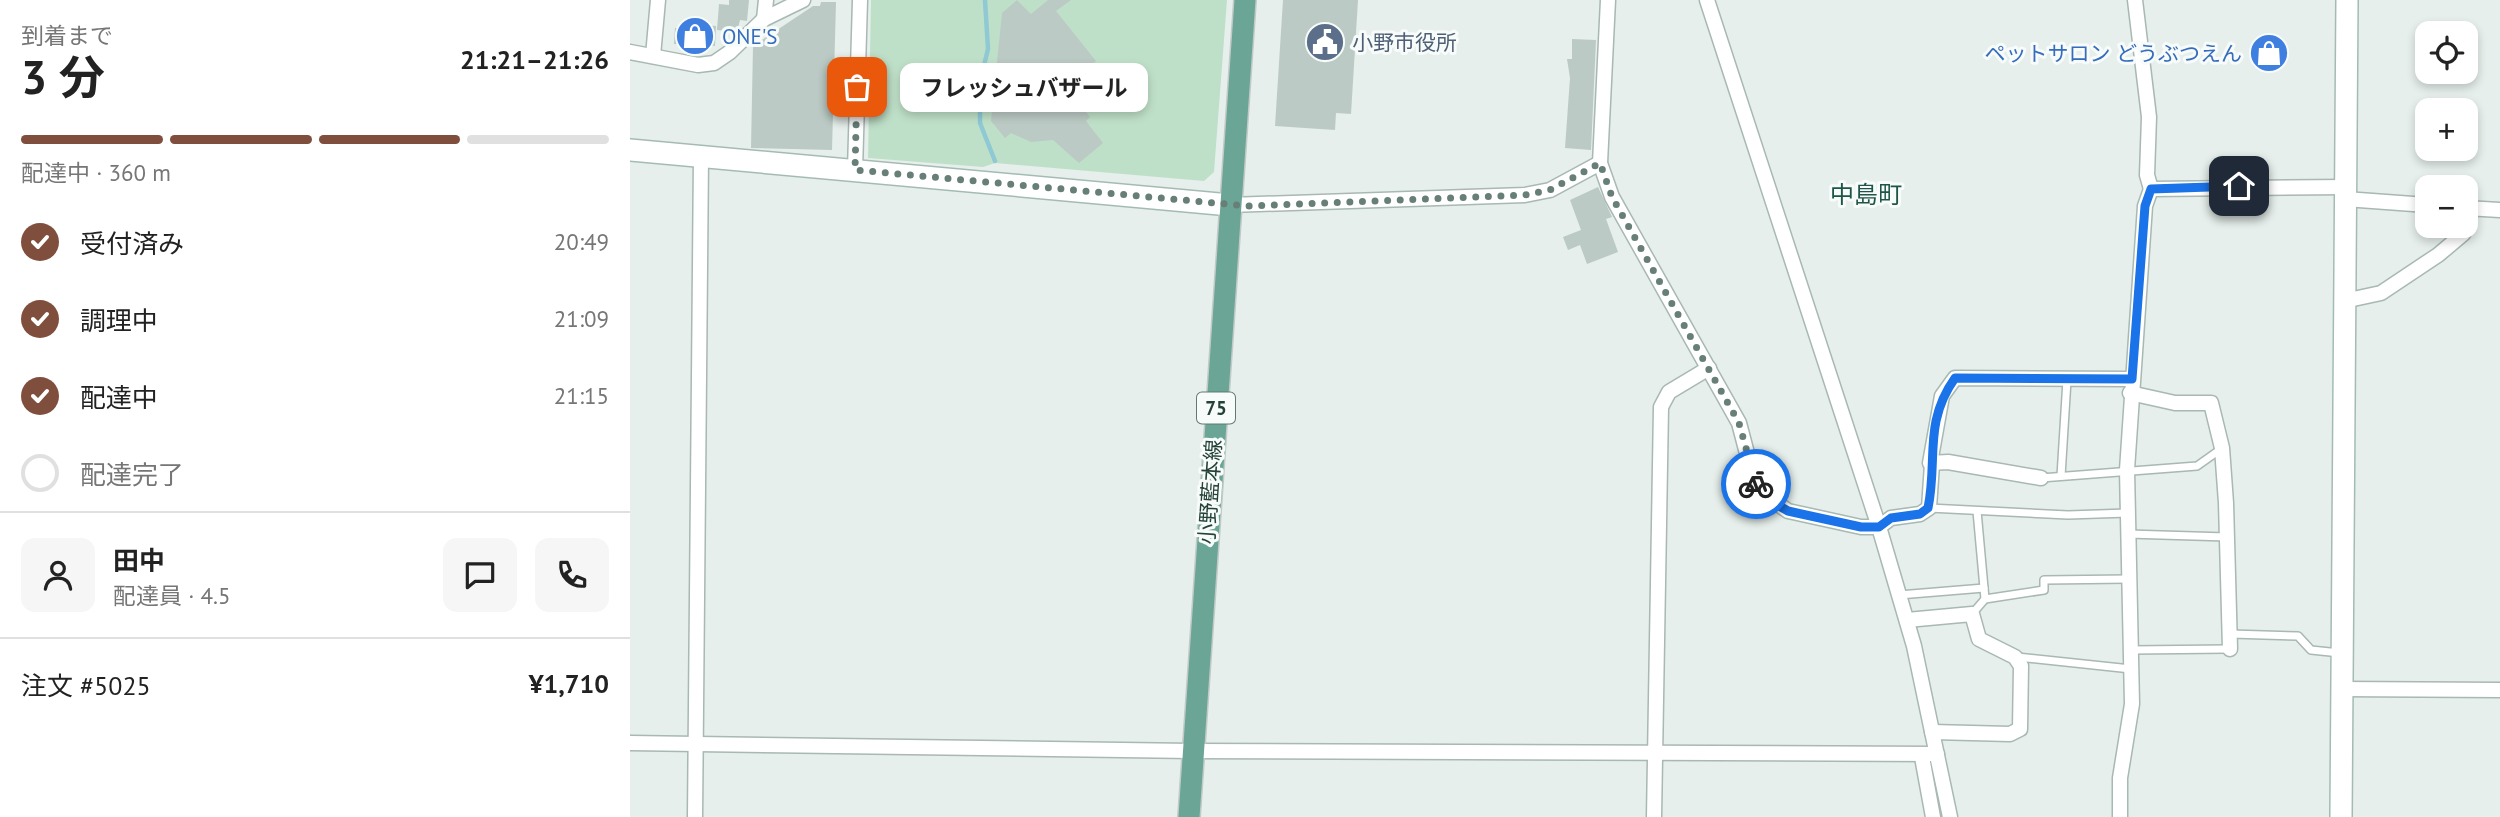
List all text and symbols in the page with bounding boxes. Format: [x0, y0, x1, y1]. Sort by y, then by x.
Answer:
shop icon: ONE'S [674, 15, 716, 57]
text: 到着まで [21, 21, 113, 50]
public building icon: 小野市役所 [1304, 21, 1346, 63]
map controls [2415, 21, 2478, 238]
button: locate [2415, 21, 2478, 84]
place label: ONE'S [722, 23, 777, 50]
place label: 小野市役所 [1352, 29, 1457, 56]
shop icon: ペットサロン どうぶつえん [2248, 32, 2290, 74]
place label: ペットサロン どうぶつえん [1984, 40, 2242, 67]
text: 21:21–21:26 [460, 43, 609, 76]
text: 3 分 [21, 47, 105, 107]
pin [827, 57, 887, 117]
callout: フレッシュバザール [899, 62, 1148, 112]
icon: bag [838, 68, 876, 106]
text: フレッシュバザール [921, 73, 1128, 102]
button: + [2415, 98, 2478, 161]
pin [2209, 156, 2269, 216]
text: 配達中 · 360 m [21, 158, 171, 187]
icon: home [2220, 167, 2258, 205]
button: − [2415, 175, 2478, 238]
district label: 中島町 [1830, 179, 1902, 210]
icon: check [21, 223, 59, 261]
text: 受付済み [80, 227, 184, 260]
text: 20:49 [554, 227, 609, 256]
icon: check [21, 300, 59, 338]
text: 調理中 [80, 304, 158, 337]
text: 21:09 [554, 304, 609, 333]
icon: check [21, 377, 59, 415]
text: 配達中 [80, 381, 158, 414]
text: 21:15 [554, 381, 609, 410]
road number: 75 [1197, 392, 1235, 424]
street label: 小野藍本線 [1193, 439, 1227, 545]
courier [1721, 449, 1791, 519]
text: 配達完了 [80, 458, 184, 491]
icon: bike [1737, 465, 1775, 503]
button: person [21, 538, 95, 612]
button: chat [443, 538, 517, 612]
button: phone [535, 538, 609, 612]
text: 田中 [113, 544, 165, 577]
text: 配達員 · 4.5 [113, 581, 230, 610]
text: ¥1,710 [529, 667, 609, 700]
text: 注文 #5025 [21, 669, 151, 702]

